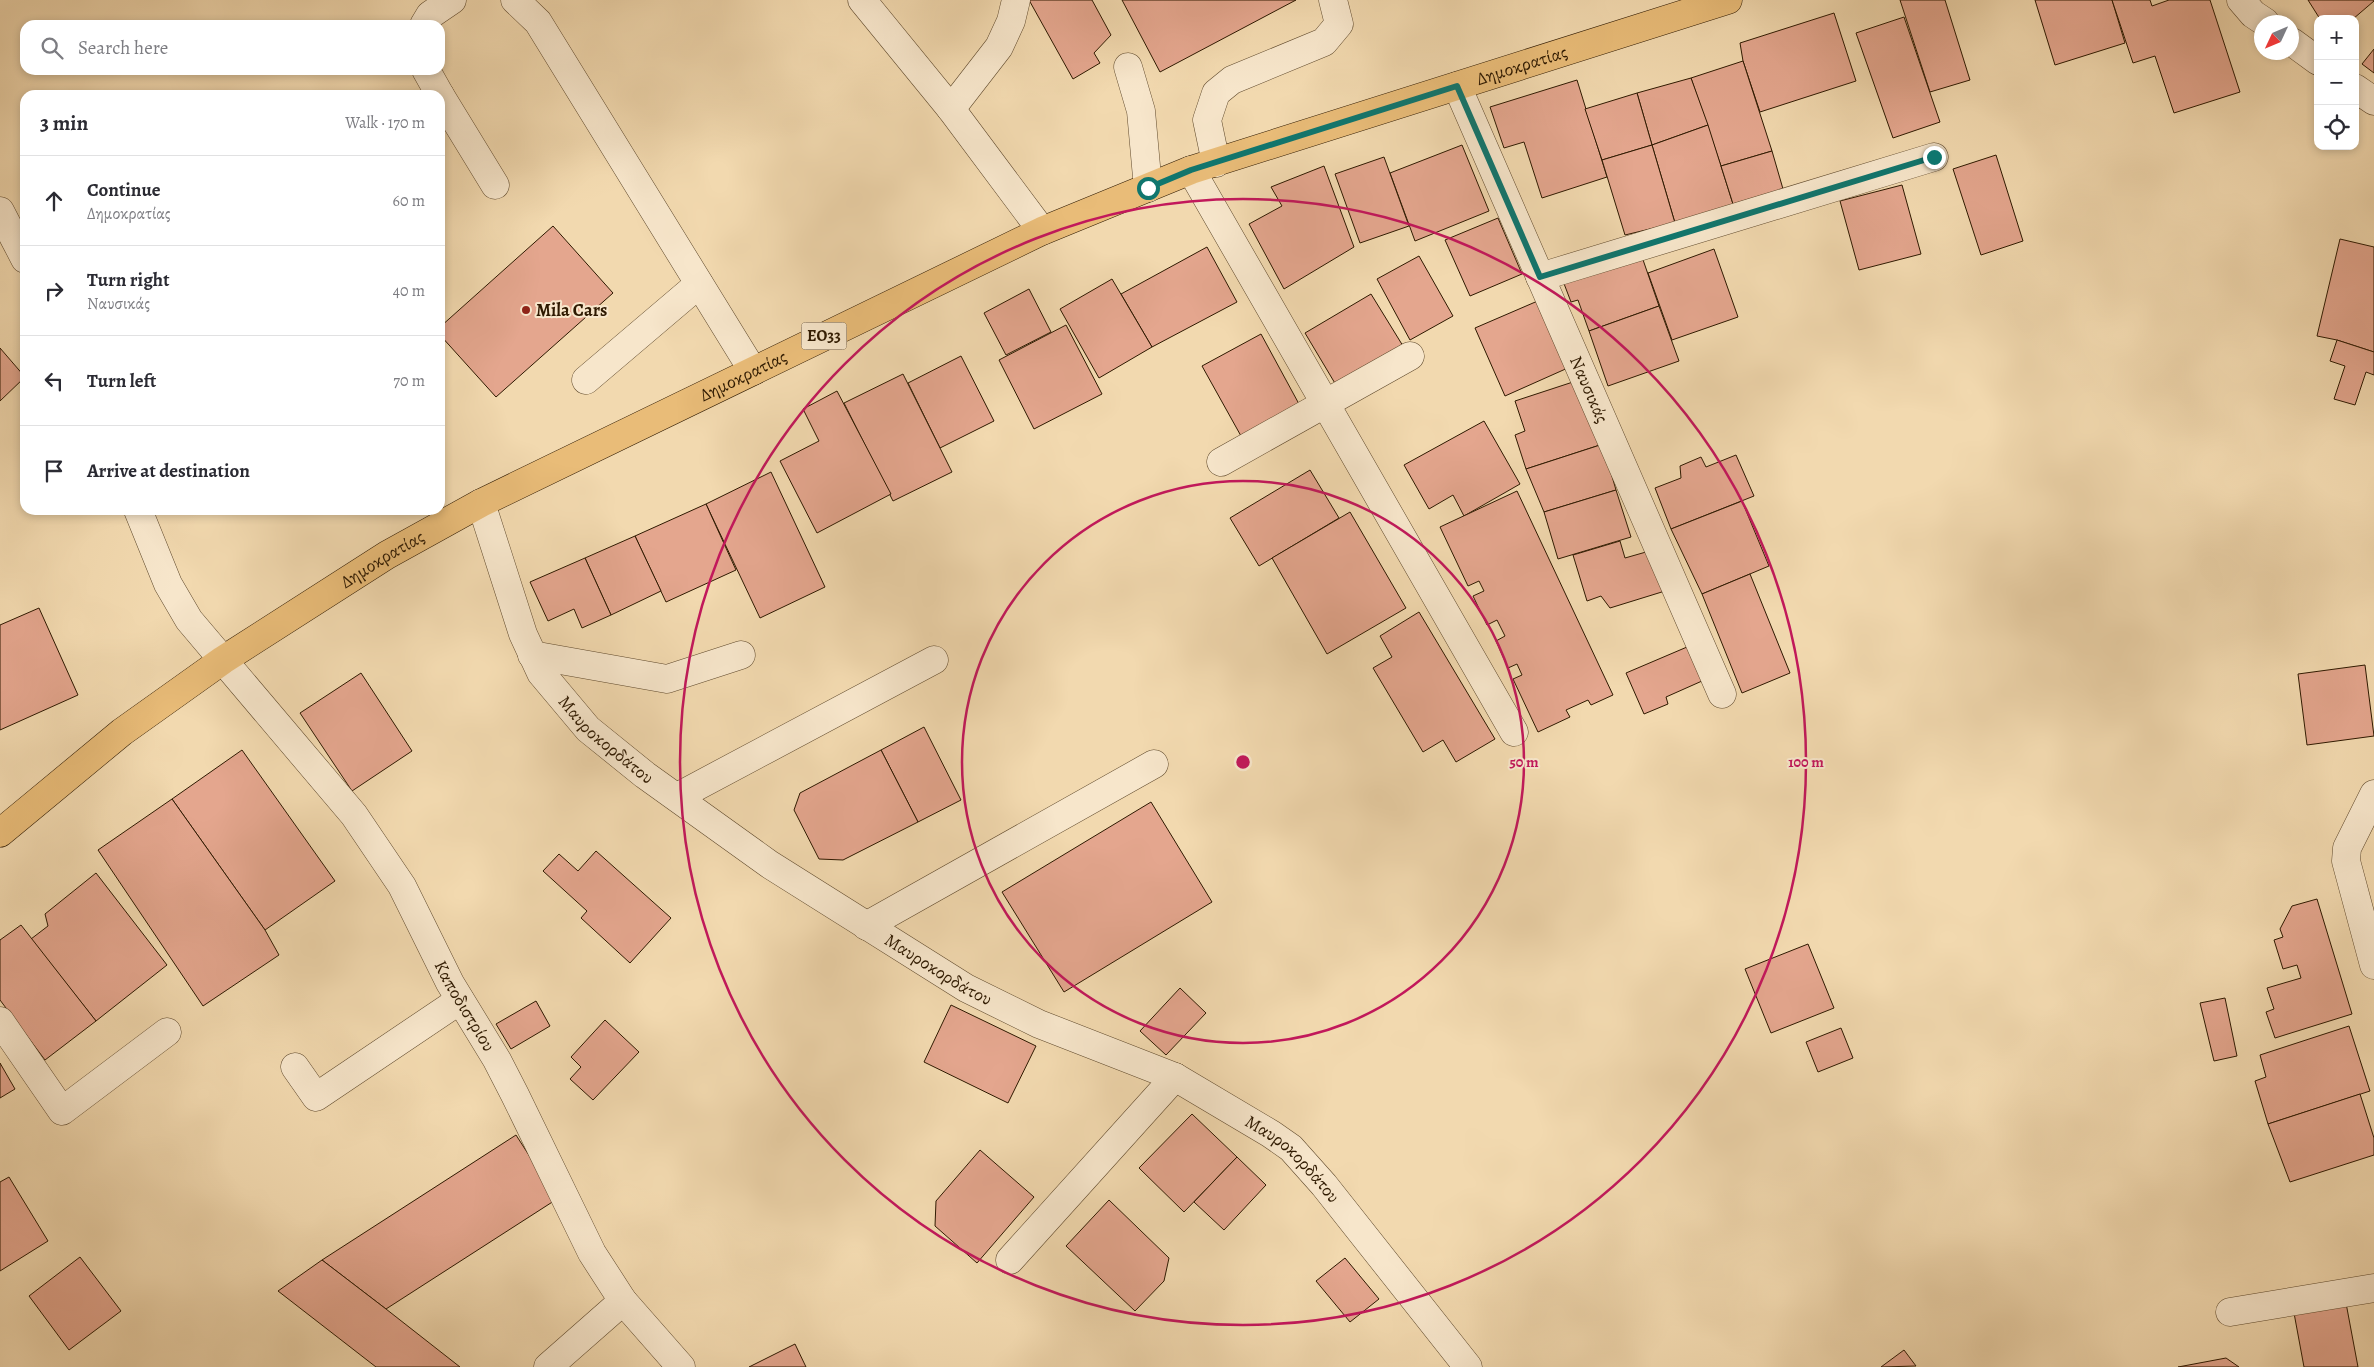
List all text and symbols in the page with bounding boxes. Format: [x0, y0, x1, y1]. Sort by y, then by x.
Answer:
north arrow [2254, 15, 2299, 60]
map controls [2314, 15, 2359, 150]
button: + [2314, 15, 2359, 60]
search box [20, 20, 445, 75]
icon: search [38, 34, 66, 62]
text: Search here [78, 35, 168, 61]
street label: Δημοκρατίας [1473, 40, 1570, 91]
button: − [2314, 60, 2359, 105]
button: locate [2314, 105, 2359, 150]
text: 3 min [40, 109, 88, 137]
text: Walk · 170 m [345, 112, 425, 134]
route end [1923, 146, 1946, 169]
text: Continue [87, 177, 161, 203]
route start [1137, 177, 1160, 200]
icon: ahead [40, 187, 68, 215]
text: 60 m [393, 190, 425, 212]
text: Δημοκρατίας [87, 203, 171, 225]
text: Turn right [87, 267, 169, 293]
icon: right [40, 277, 68, 305]
text: 40 m [393, 280, 425, 302]
text: Ναυσικάς [87, 293, 150, 315]
place label: Mila Cars [536, 298, 607, 322]
marker: Mila Cars [520, 304, 532, 316]
road number: ΕΟ33 [802, 322, 846, 350]
street label: Δημοκρατίας [696, 345, 791, 407]
street label: Ναυσικάς [1564, 352, 1614, 427]
icon: left [40, 367, 68, 395]
text: Turn left [87, 368, 156, 394]
text: 70 m [393, 370, 425, 392]
icon: arrive [40, 457, 68, 485]
text: Arrive at destination [87, 458, 250, 484]
street label: Δημοκρατίας [336, 525, 429, 594]
street label: Μαυροκορδάτου [553, 690, 658, 789]
text: 50 m [1509, 752, 1539, 772]
text: 100 m [1788, 752, 1824, 772]
centre of rings [1234, 753, 1252, 771]
street label: Μαυροκορδάτου [880, 928, 996, 1011]
street label: Καποδιστρίου [429, 956, 501, 1056]
street label: Μαυροκορδάτου [1241, 1109, 1346, 1208]

